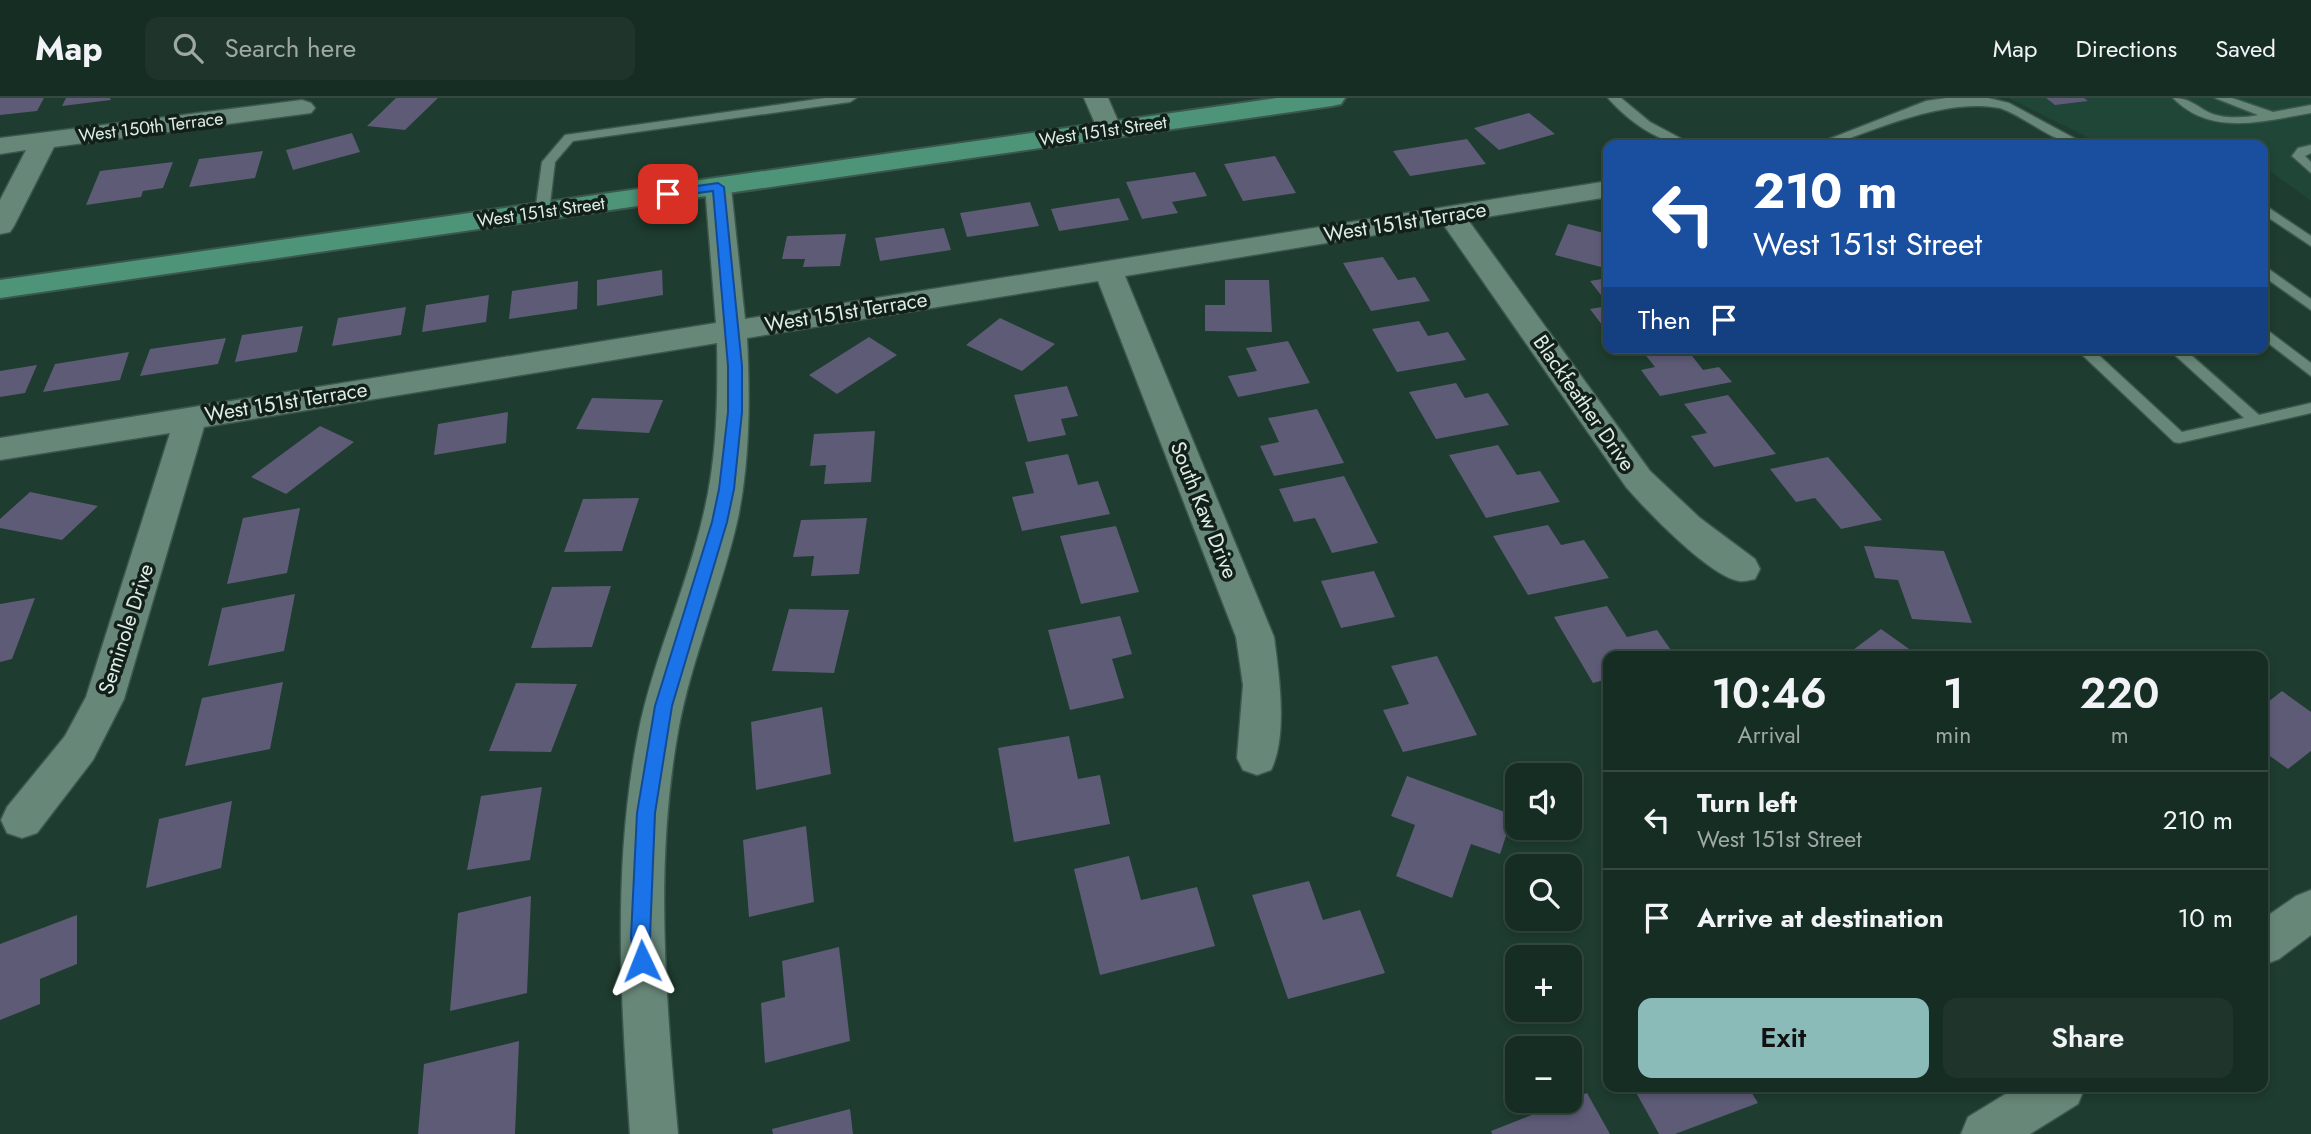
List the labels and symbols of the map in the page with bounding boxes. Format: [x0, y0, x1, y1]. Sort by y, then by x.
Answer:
street label: West 150th Terrace [77, 105, 225, 149]
street label: West 151st Street [1037, 109, 1169, 153]
pin [638, 164, 698, 224]
street label: West 151st Street [475, 190, 607, 234]
street label: West 151st Terrace [1322, 194, 1489, 250]
street label: West 151st Terrace [763, 284, 930, 340]
street label: Blackfeather Drive [1526, 329, 1642, 477]
street label: West 151st Terrace [203, 374, 370, 430]
street label: South Kaw Drive [1163, 437, 1245, 583]
street label: Seminole Drive [91, 560, 161, 698]
position arrow [605, 924, 679, 998]

